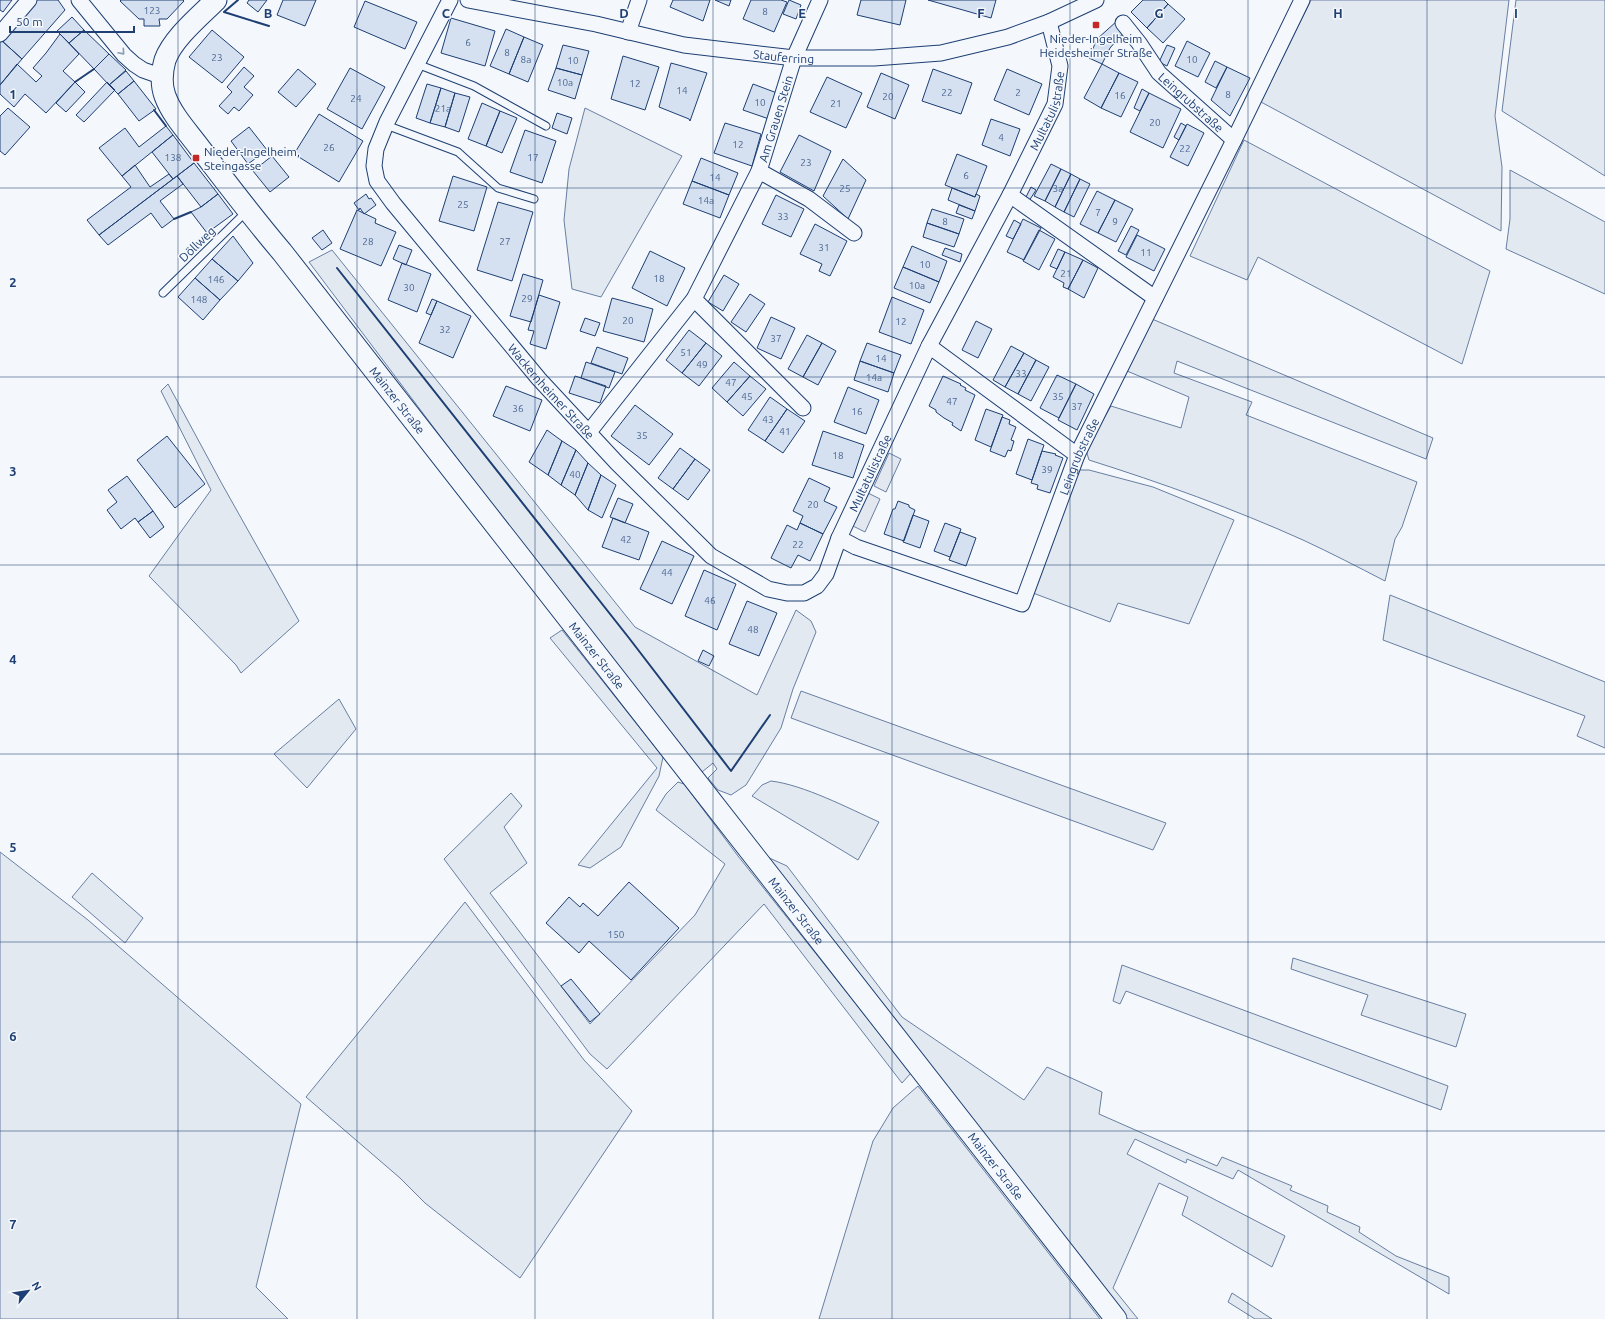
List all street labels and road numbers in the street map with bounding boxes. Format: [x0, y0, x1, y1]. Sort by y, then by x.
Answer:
street label: Stauferring [753, 47, 814, 65]
street label: Leingrubstraße [1156, 70, 1226, 134]
street label: Multatulistraße [1027, 71, 1066, 152]
street label: Am Grauen Stein [756, 74, 795, 163]
street label: Döllweg [176, 224, 218, 264]
street label: Wackernheimer Straße [506, 341, 597, 441]
street label: Mainzer Straße [367, 364, 428, 436]
street label: Leingrubstraße [1056, 416, 1101, 496]
street label: Multatulistraße [846, 432, 893, 513]
street label: Mainzer Straße [567, 619, 627, 691]
street label: Mainzer Straße [767, 874, 827, 947]
street label: Mainzer Straße [966, 1130, 1026, 1202]

